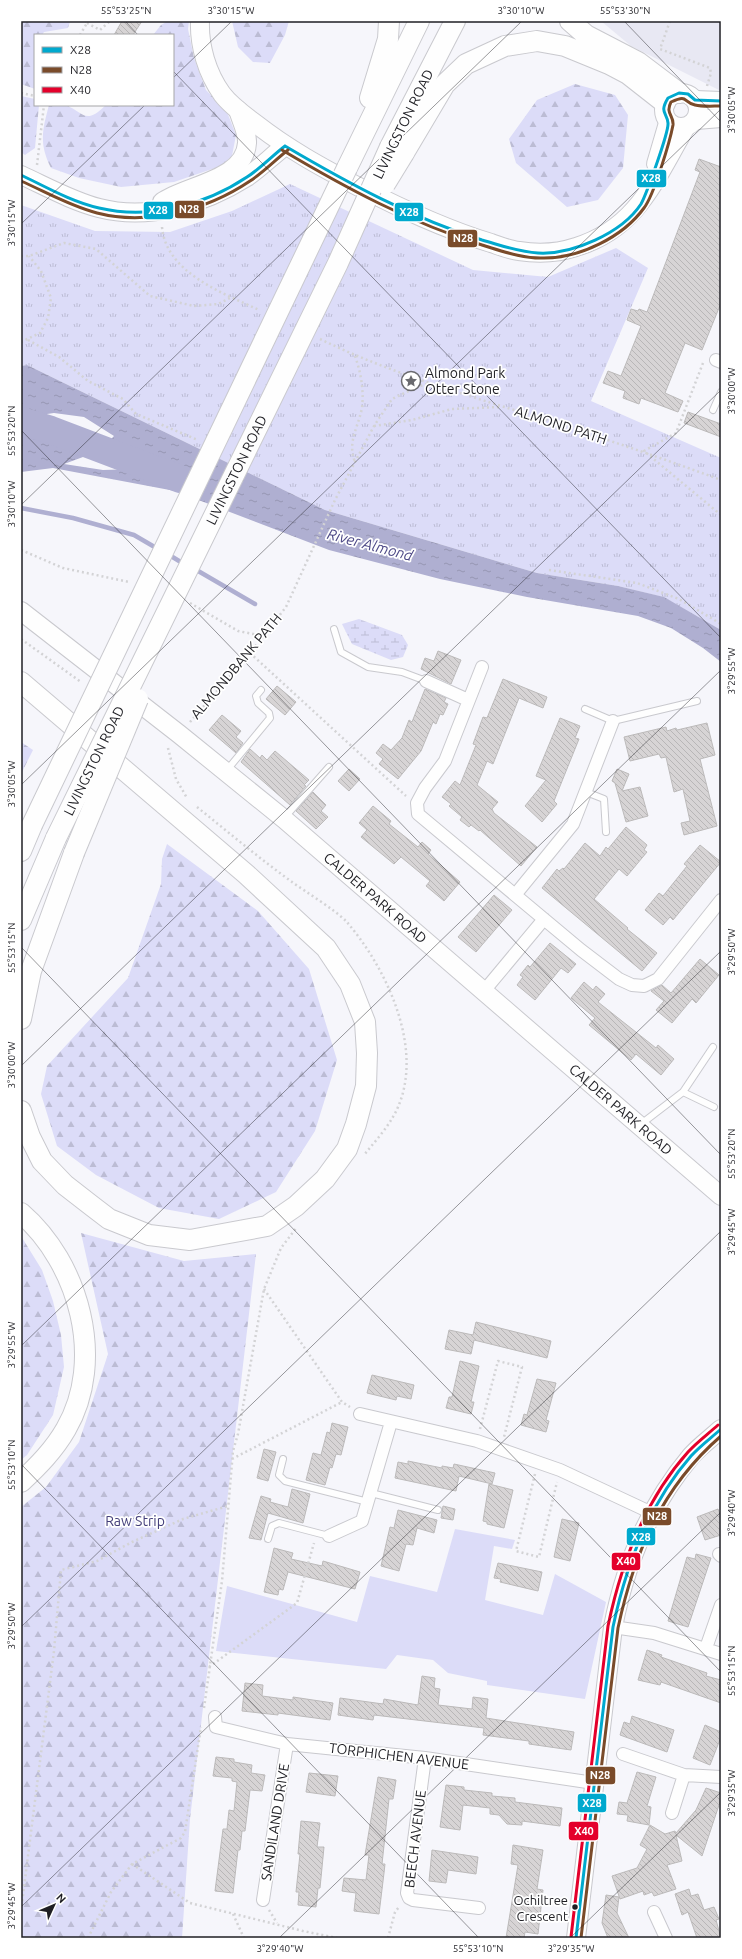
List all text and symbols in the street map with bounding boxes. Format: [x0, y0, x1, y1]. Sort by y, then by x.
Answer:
text: 55°53'25"N [101, 5, 151, 16]
text: 3°30'15"W [207, 5, 255, 16]
text: 3°30'10"W [497, 5, 545, 16]
text: 55°53'30"N [600, 5, 650, 16]
legend [34, 34, 174, 106]
text: X28 [70, 43, 91, 56]
text: N28 [70, 63, 92, 76]
street label: LIVINGSTON ROAD [370, 67, 436, 181]
text: X40 [70, 83, 91, 96]
text: 3°30'05"W [726, 86, 737, 134]
line badge: X28 [636, 169, 667, 188]
text: X28 [641, 172, 661, 184]
text: 3°30'15"W [6, 199, 17, 247]
line badge: N28 [174, 200, 205, 219]
line badge: X28 [143, 201, 174, 220]
line badge: X28 [394, 202, 424, 222]
text: N28 [179, 203, 199, 215]
text: X28 [148, 204, 168, 216]
text: X28 [399, 206, 419, 218]
line badge: N28 [447, 229, 478, 248]
text: N28 [453, 232, 473, 244]
place label: Almond Park Otter Stone [425, 365, 505, 397]
text: 3°30'00"W [726, 367, 737, 415]
place icon: Almond Park Otter Stone [400, 370, 422, 392]
street label: ALMOND PATH [513, 403, 609, 447]
text: 55°53'20"N [6, 406, 17, 456]
street label: LIVINGSTON ROAD [203, 412, 270, 527]
text: 3°30'10"W [6, 480, 17, 528]
water label: River Almond [326, 525, 415, 564]
street label: ALMONDBANK PATH [187, 610, 285, 722]
text: 3°29'55"W [726, 647, 737, 695]
street label: LIVINGSTON ROAD [60, 703, 128, 818]
text: 3°30'05"W [6, 760, 17, 808]
street label: CALDER PARK ROAD [321, 849, 430, 947]
text: 55°53'15"N [6, 923, 17, 973]
text: 3°29'50"W [726, 928, 737, 976]
text: 3°30'00"W [6, 1041, 17, 1089]
street label: CALDER PARK ROAD [566, 1061, 675, 1158]
text: 55°53'20"N [726, 1129, 737, 1179]
text: 3°29'45"W [726, 1208, 737, 1256]
text: 3°29'55"W [6, 1321, 17, 1369]
text: 55°53'10"N [6, 1440, 17, 1490]
text: 3°29'40"W [726, 1489, 737, 1537]
line badge: N28 [642, 1507, 672, 1526]
text: N28 [647, 1510, 667, 1522]
park label: Raw Strip [105, 1513, 165, 1529]
line badge: X28 [626, 1527, 656, 1546]
text: X28 [631, 1531, 651, 1543]
line badge: X40 [611, 1552, 641, 1571]
text: X40 [616, 1555, 636, 1567]
text: 3°29'50"W [6, 1602, 17, 1650]
text: 55°53'15"N [726, 1646, 737, 1696]
street label: TORPHICHEN AVENUE [328, 1739, 470, 1773]
street label: SANDILAND DRIVE [258, 1762, 292, 1882]
line badge: N28 [585, 1766, 616, 1785]
text: N28 [590, 1769, 610, 1781]
text: 3°29'35"W [726, 1769, 737, 1817]
street label: BEECH AVENUE [401, 1789, 429, 1889]
line badge: X28 [577, 1793, 607, 1813]
text: X28 [582, 1797, 602, 1809]
line badge: X40 [568, 1821, 599, 1841]
text: X40 [574, 1825, 594, 1837]
text: 3°29'45"W [6, 1882, 17, 1930]
north arrow [34, 1885, 74, 1925]
text: N [54, 1891, 68, 1905]
place label: Ochiltree Crescent [514, 1893, 568, 1923]
marker: Ochiltree Crescent [570, 1902, 580, 1912]
text: 3°29'40"W [256, 1943, 304, 1954]
text: 55°53'10"N [453, 1943, 503, 1954]
text: 3°29'35"W [547, 1943, 595, 1954]

